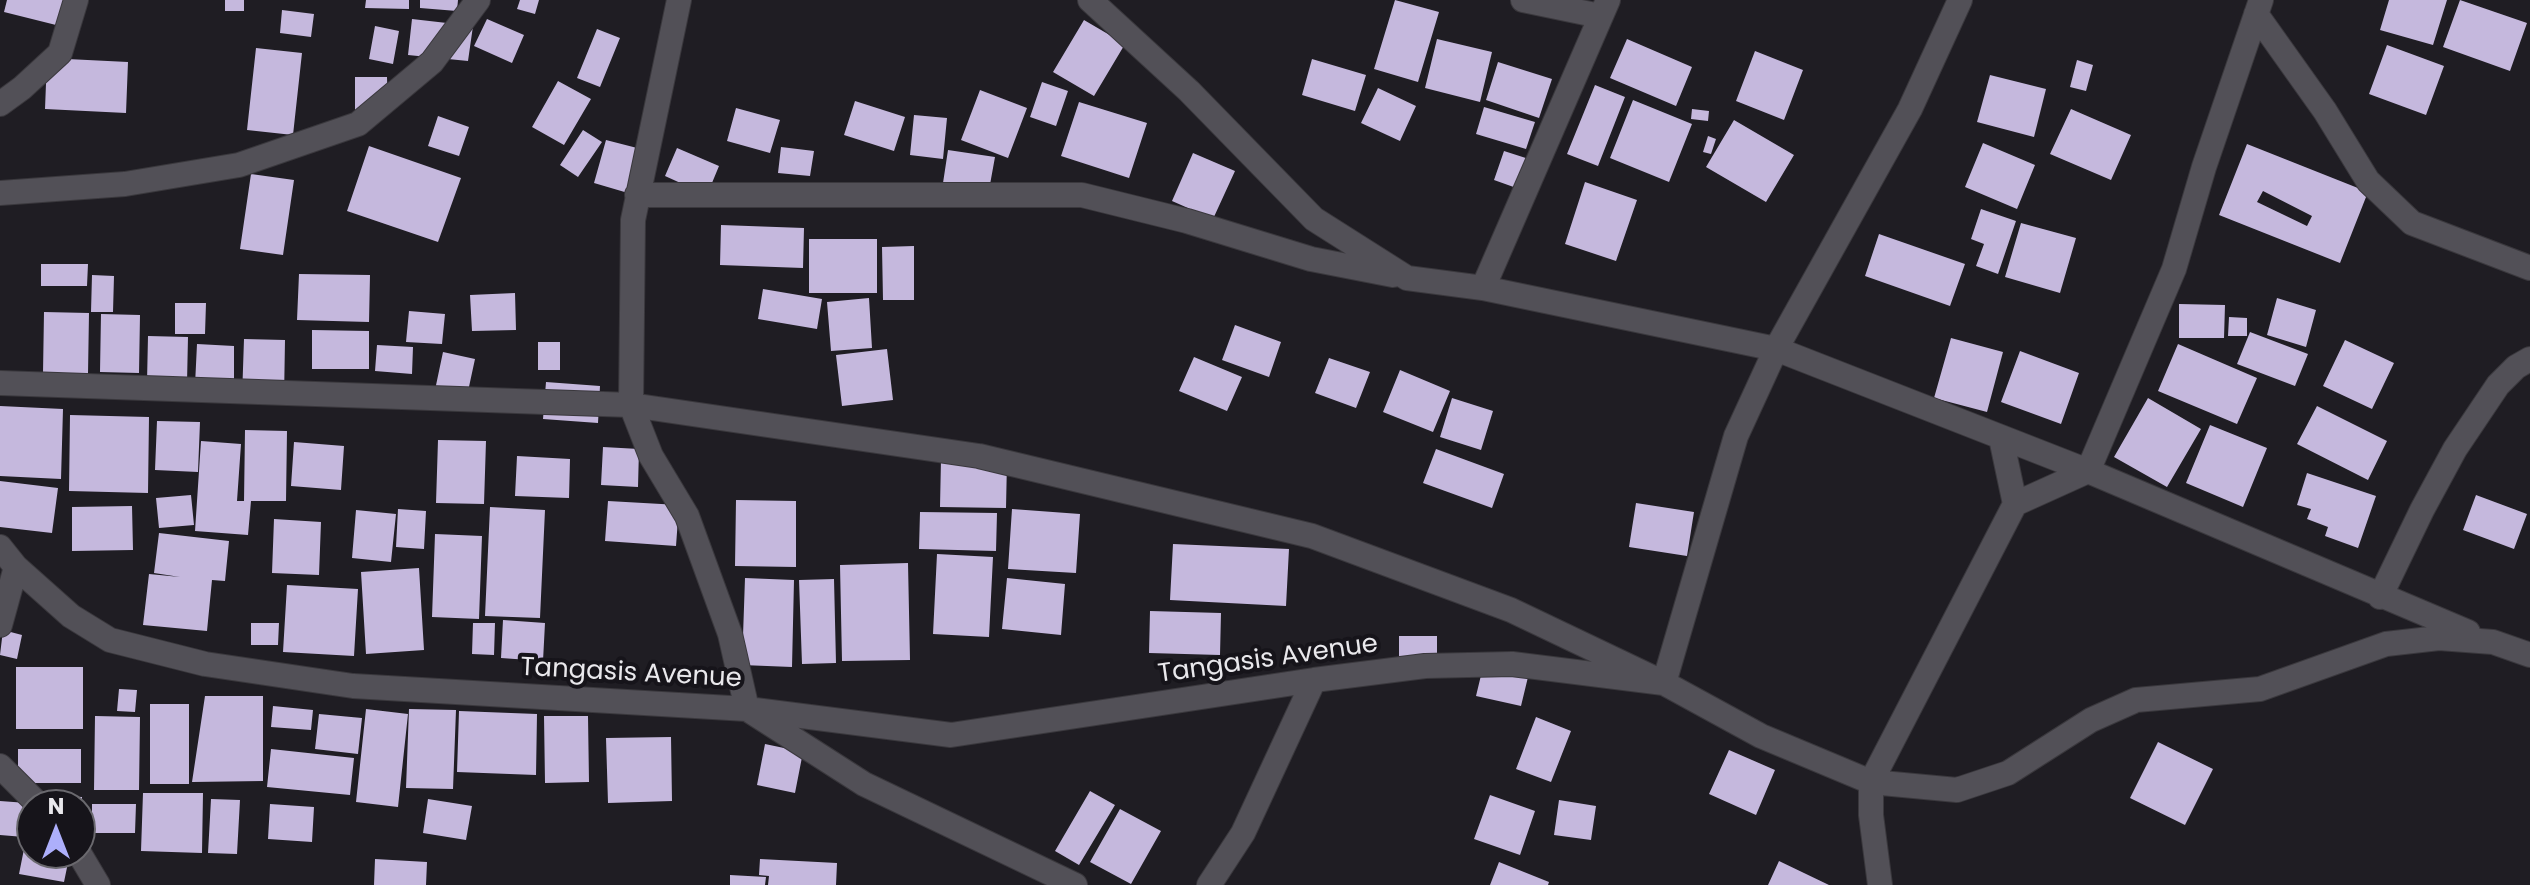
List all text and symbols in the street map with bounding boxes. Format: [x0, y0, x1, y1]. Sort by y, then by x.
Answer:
street label: Tangasis Avenue [1156, 629, 1380, 691]
street label: Tangasis Avenue [520, 653, 742, 695]
north arrow [16, 789, 96, 869]
text: N [48, 791, 64, 822]

